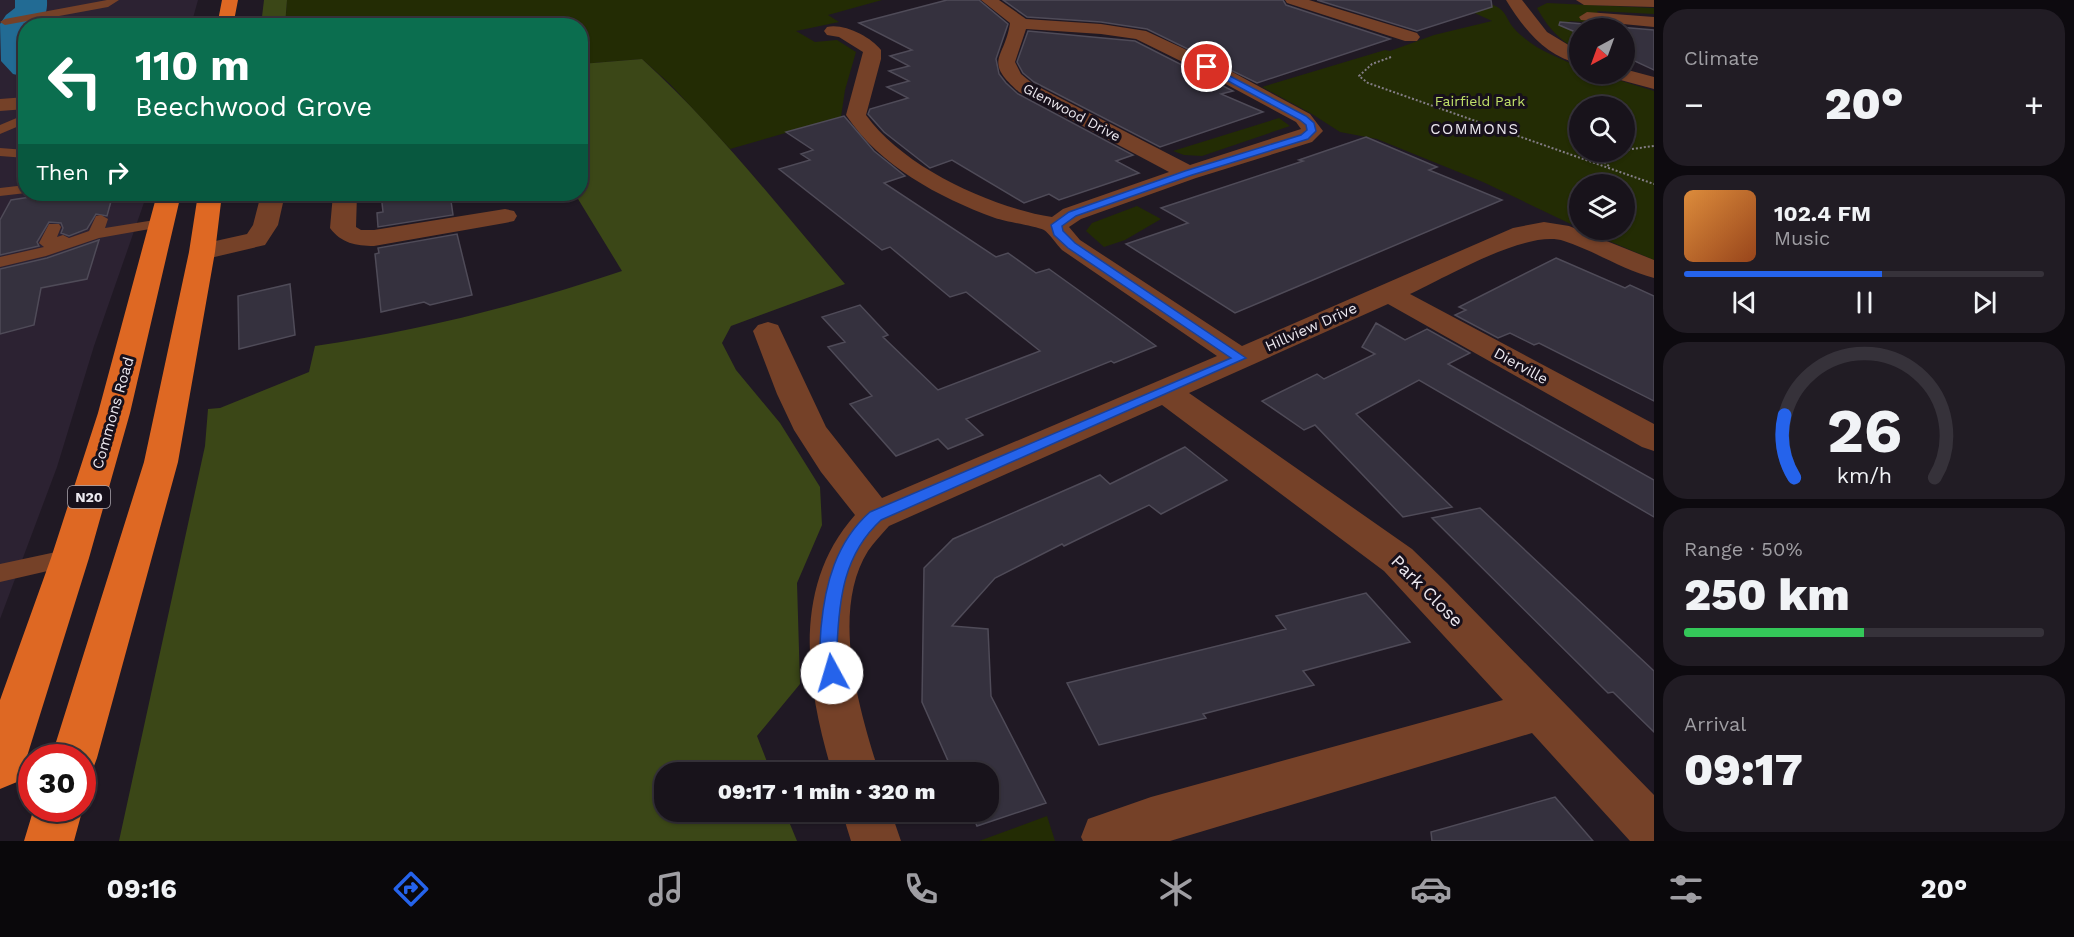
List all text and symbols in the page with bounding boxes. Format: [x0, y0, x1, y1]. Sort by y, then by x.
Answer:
north arrow [1569, 18, 1635, 84]
map controls [1569, 18, 1635, 240]
text: 110 m [135, 41, 250, 90]
pin [1181, 41, 1232, 92]
icon: left [36, 42, 114, 120]
text: Climate [1684, 46, 1759, 70]
icon: arrive [1190, 50, 1223, 83]
text: 20° [1824, 77, 1904, 130]
street label: Glenwood Drive [1021, 80, 1123, 144]
text: − [1684, 85, 1704, 124]
text: + [2024, 85, 2044, 124]
text: Beechwood Grove [135, 91, 372, 123]
park label: Fairfield Park [1435, 93, 1525, 109]
button: search [1569, 96, 1635, 162]
district label: COMMONS [1430, 120, 1520, 138]
icon: right [101, 156, 134, 189]
text: Then [36, 160, 89, 185]
button: layers [1569, 174, 1635, 240]
text: 102.4 FM [1774, 201, 1871, 226]
text: Music [1774, 226, 1830, 250]
icon: previous [1728, 286, 1761, 319]
icon: pause [1848, 286, 1881, 319]
icon: next [1968, 286, 2001, 319]
street label: Hillview Drive [1262, 299, 1360, 355]
street label: Dierville [1491, 344, 1551, 388]
street label: Commons Road [88, 355, 138, 471]
text: 26 [1826, 394, 1902, 467]
text: km/h [1836, 463, 1892, 488]
road number: N20 [68, 486, 110, 508]
text: Range · 50% [1684, 537, 1803, 561]
street label: Park Close [1387, 550, 1468, 631]
text: 250 km [1684, 568, 1850, 621]
position arrow [800, 641, 864, 705]
text: Arrival [1684, 712, 1746, 736]
text: 09:17 [1684, 743, 1803, 796]
speed limit sign: 30 [18, 744, 96, 822]
text: 09:17 · 1 min · 320 m [718, 779, 935, 804]
icon: directions [390, 868, 432, 910]
icon: music [645, 868, 687, 910]
icon: phone [900, 868, 942, 910]
icon: climate [1155, 868, 1197, 910]
icon: car [1410, 868, 1452, 910]
icon: filters [1665, 868, 1707, 910]
text: 09:16 [107, 873, 177, 905]
text: 20° [1921, 873, 1967, 905]

